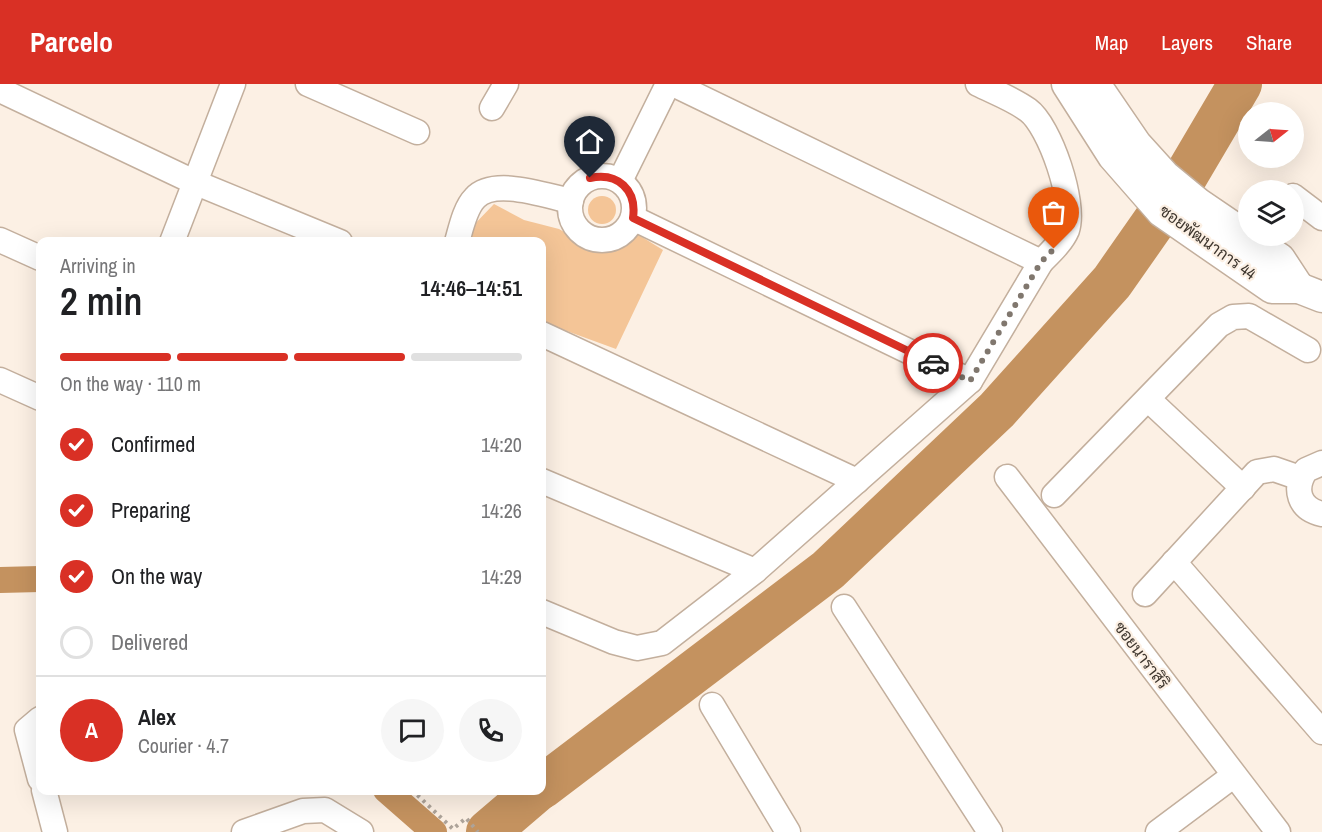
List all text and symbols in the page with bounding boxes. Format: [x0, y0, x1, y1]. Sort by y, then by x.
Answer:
text: Parcelo [30, 23, 113, 61]
text: Map [1095, 28, 1128, 57]
text: Layers [1161, 28, 1213, 57]
text: Share [1246, 28, 1292, 57]
north arrow [1238, 102, 1304, 168]
map controls [1238, 102, 1304, 246]
pin [564, 116, 615, 178]
icon: home [573, 125, 606, 158]
button: layers [1238, 180, 1304, 246]
pin [1028, 187, 1079, 249]
icon: bag [1037, 196, 1070, 229]
street label: ซอยพัฒนาการ 44 [1155, 200, 1261, 284]
text: Arriving in [60, 252, 136, 279]
text: 14:46–14:51 [420, 273, 522, 303]
text: 2 min [60, 275, 142, 327]
courier [903, 333, 963, 393]
icon: car [917, 347, 950, 380]
text: On the way · 110 m [60, 370, 201, 397]
icon: check [60, 428, 93, 461]
text: Confirmed [111, 429, 195, 459]
text: 14:20 [481, 431, 522, 458]
icon: check [60, 494, 93, 527]
text: Preparing [111, 495, 190, 525]
text: 14:26 [481, 497, 522, 524]
icon: check [60, 560, 93, 593]
text: On the way [111, 561, 202, 591]
text: 14:29 [481, 563, 522, 590]
street label: ซอยนาราสิริ [1109, 617, 1175, 693]
text: Delivered [111, 627, 188, 657]
button: chat [381, 699, 444, 762]
button: phone [459, 699, 522, 762]
text: Alex [138, 702, 176, 732]
text: A [85, 715, 98, 745]
text: Courier · 4.7 [138, 732, 229, 759]

